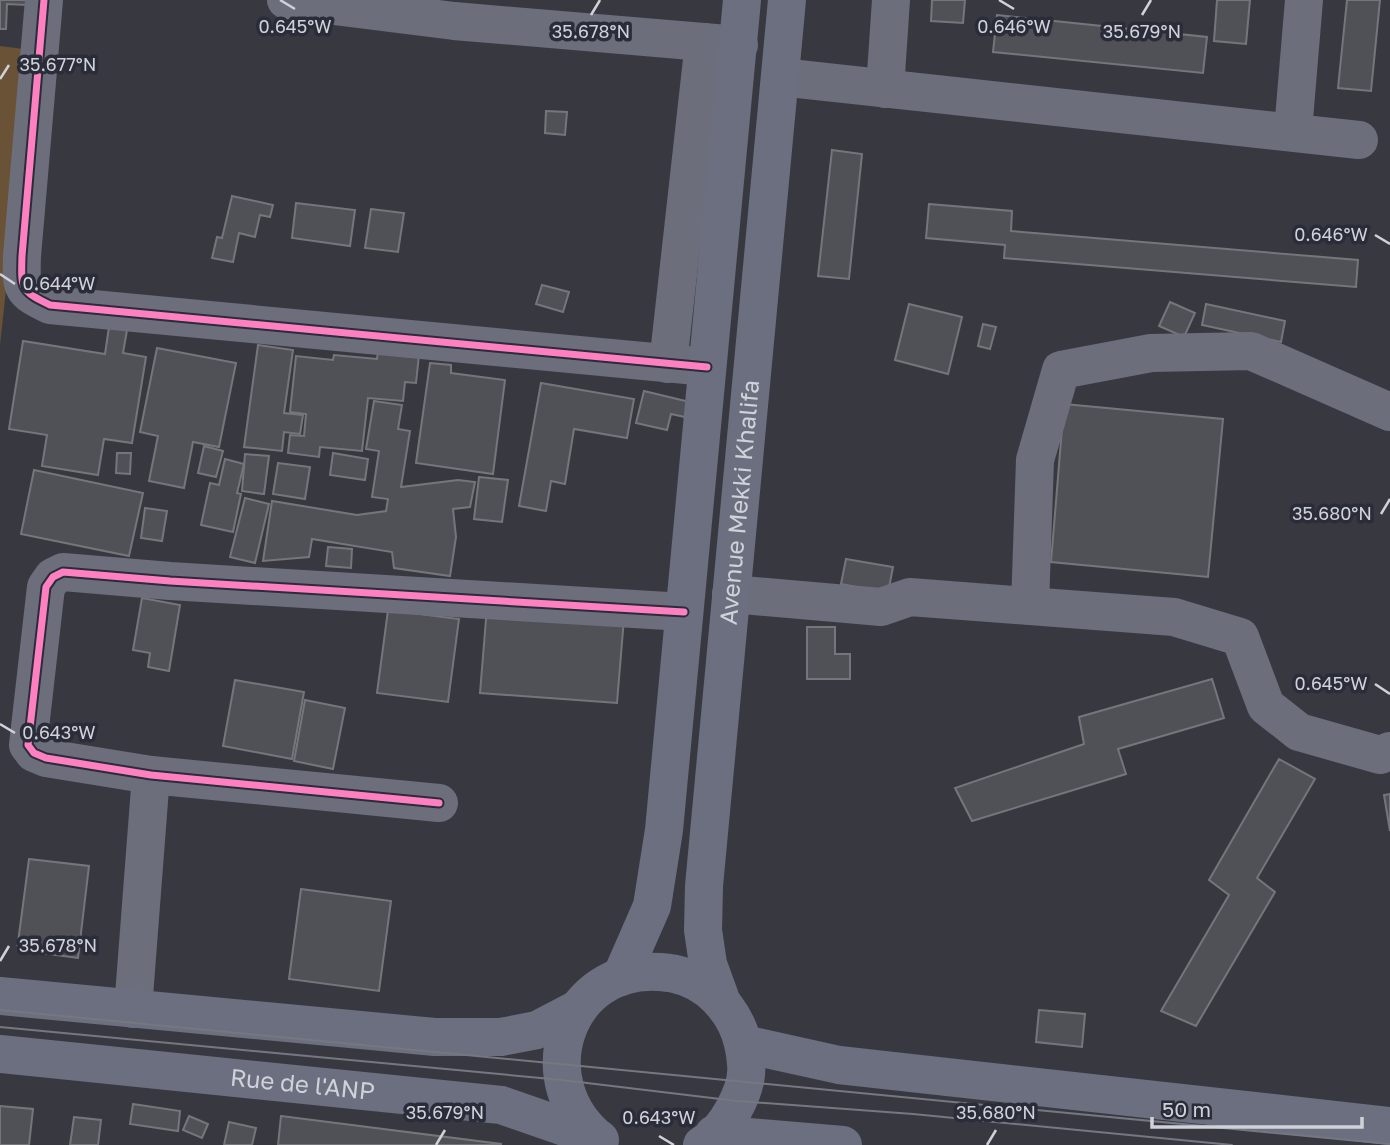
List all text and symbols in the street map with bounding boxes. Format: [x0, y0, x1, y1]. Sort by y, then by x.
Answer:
text: 0.645°W [258, 15, 332, 37]
text: 0.646°W [977, 15, 1051, 37]
text: 35.678°N [552, 20, 630, 42]
text: 35.679°N [1103, 20, 1181, 42]
text: 35.677°N [19, 53, 97, 75]
text: 0.646°W [1294, 223, 1368, 245]
text: 0.644°W [23, 272, 95, 294]
street label: Avenue Mekki Khalifa [713, 379, 764, 626]
text: 35.680°N [1292, 502, 1372, 524]
text: 0.645°W [1294, 672, 1368, 694]
text: 0.643°W [22, 721, 96, 743]
text: 35.678°N [19, 934, 97, 956]
street label: Rue de l'ANP [229, 1062, 376, 1105]
scale bar [1152, 1086, 1362, 1130]
text: 50 m [1162, 1096, 1211, 1122]
text: 35.679°N [406, 1101, 484, 1123]
text: 35.680°N [956, 1101, 1036, 1123]
text: 0.643°W [622, 1106, 696, 1128]

